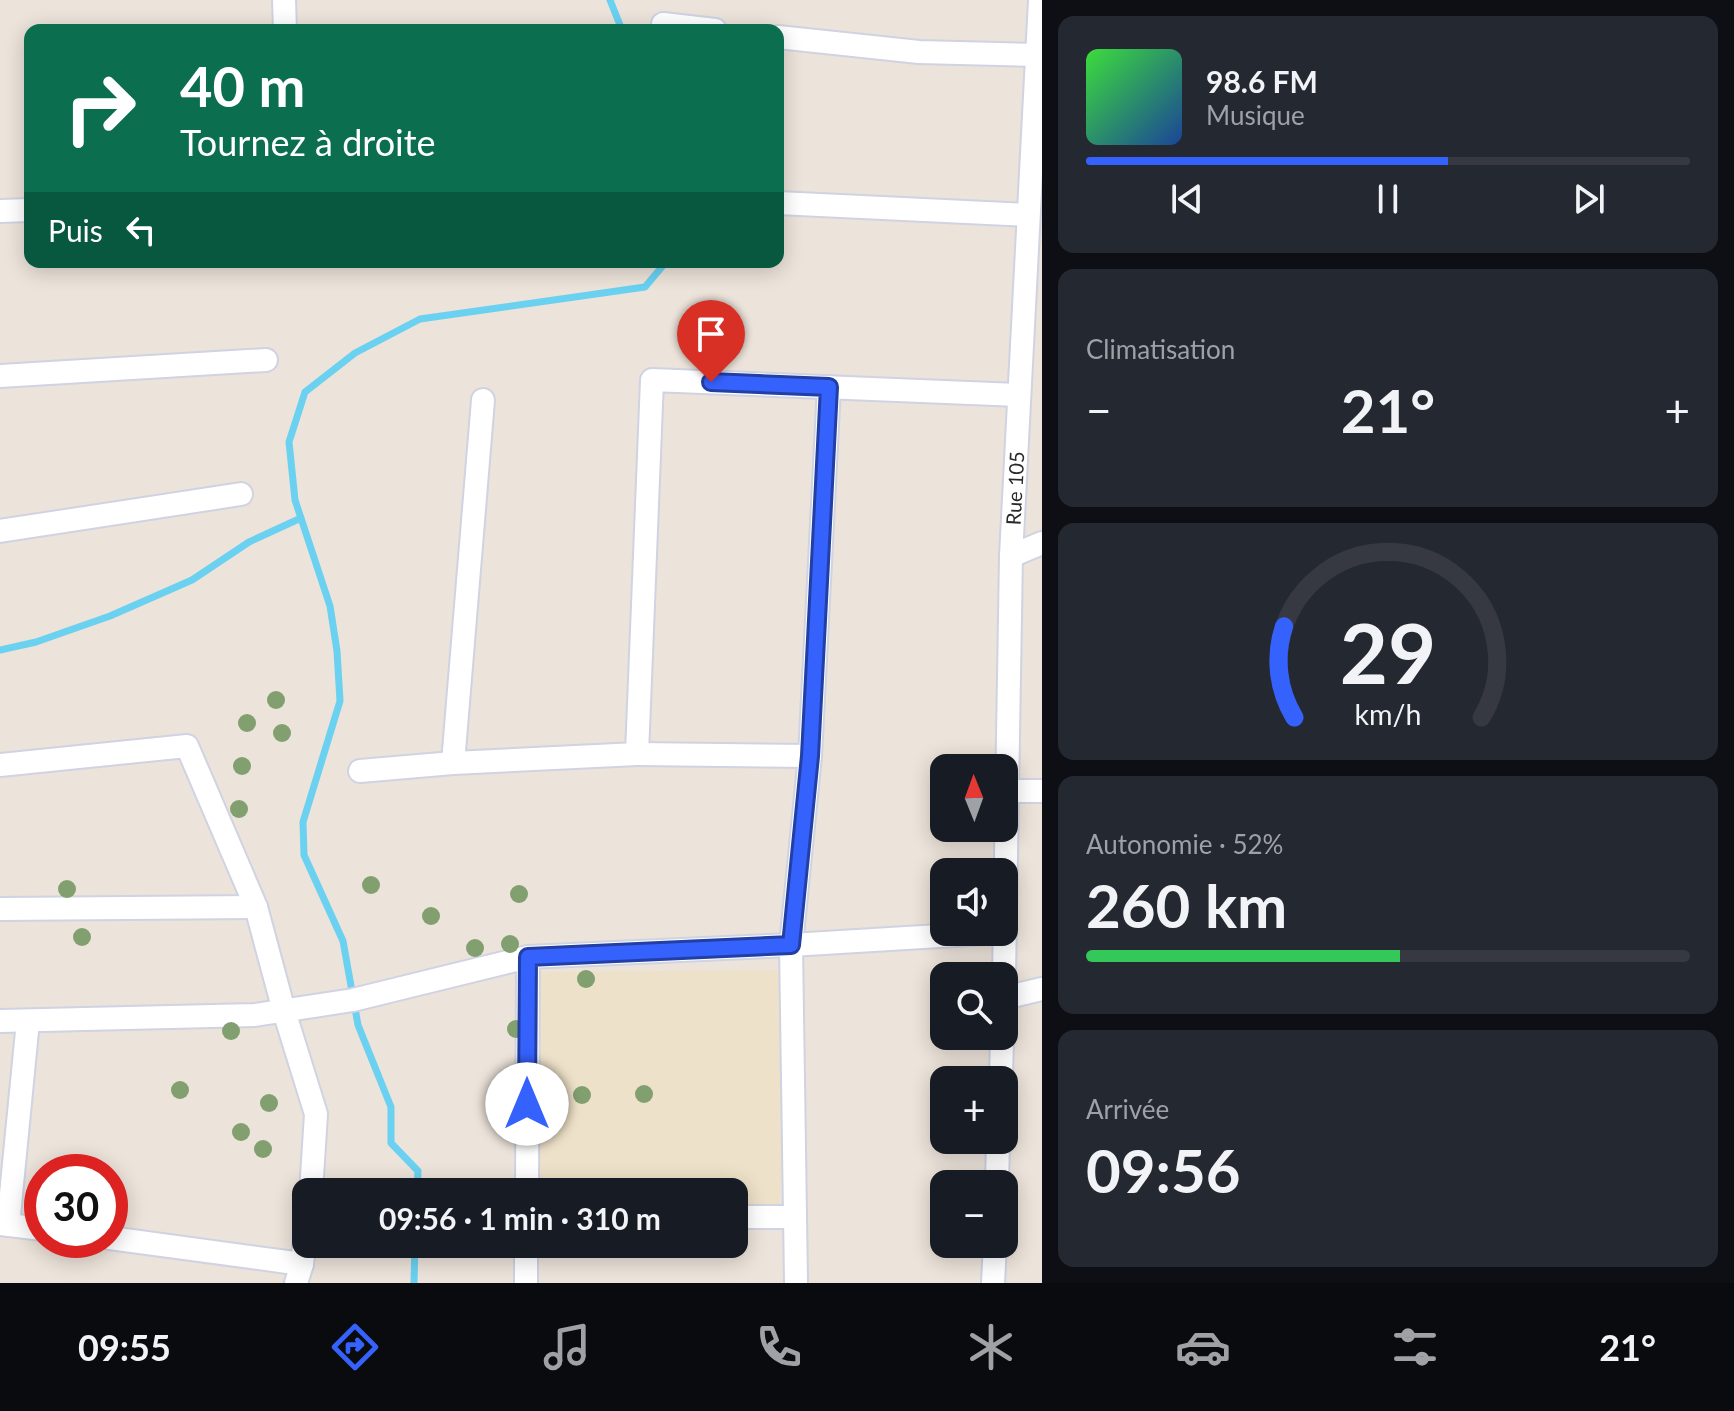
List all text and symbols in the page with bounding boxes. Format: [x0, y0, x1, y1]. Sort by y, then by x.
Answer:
text: 40 m [180, 52, 305, 119]
icon: right [48, 56, 152, 160]
text: 98.6 FM [1206, 63, 1318, 99]
text: Musique [1206, 99, 1305, 131]
text: Tournez à droite [180, 120, 436, 164]
icon: previous [1165, 177, 1209, 221]
icon: pause [1366, 177, 1410, 221]
icon: next [1567, 177, 1611, 221]
icon: left [119, 208, 163, 252]
text: Puis [48, 212, 103, 248]
pin [677, 300, 745, 382]
icon: arrive [689, 312, 733, 356]
text: Climatisation [1086, 333, 1235, 365]
text: 21° [1341, 374, 1435, 446]
text: − [1086, 384, 1112, 436]
text: + [1664, 384, 1690, 436]
street label: Rue 105 [1001, 451, 1028, 526]
text: 29 [1340, 601, 1436, 701]
text: km/h [1355, 697, 1421, 731]
north arrow [930, 754, 1018, 842]
map controls [930, 754, 1018, 1258]
text: Autonomie · 52% [1086, 828, 1283, 860]
button: sound [930, 858, 1018, 946]
text: 260 km [1086, 869, 1287, 941]
button: search [930, 962, 1018, 1050]
position arrow [485, 1062, 569, 1146]
button: + [930, 1066, 1018, 1154]
text: Arrivée [1086, 1093, 1169, 1125]
text: 09:56 [1086, 1134, 1241, 1206]
speed limit sign: 30 [24, 1154, 128, 1258]
button: − [930, 1170, 1018, 1258]
text: 09:56 · 1 min · 310 m [379, 1200, 661, 1236]
icon: directions [327, 1319, 383, 1375]
icon: music [539, 1319, 595, 1375]
icon: phone [751, 1319, 807, 1375]
icon: climate [963, 1319, 1019, 1375]
icon: car [1175, 1319, 1231, 1375]
icon: filters [1387, 1319, 1443, 1375]
text: 09:55 [78, 1325, 171, 1369]
text: 21° [1599, 1325, 1656, 1369]

